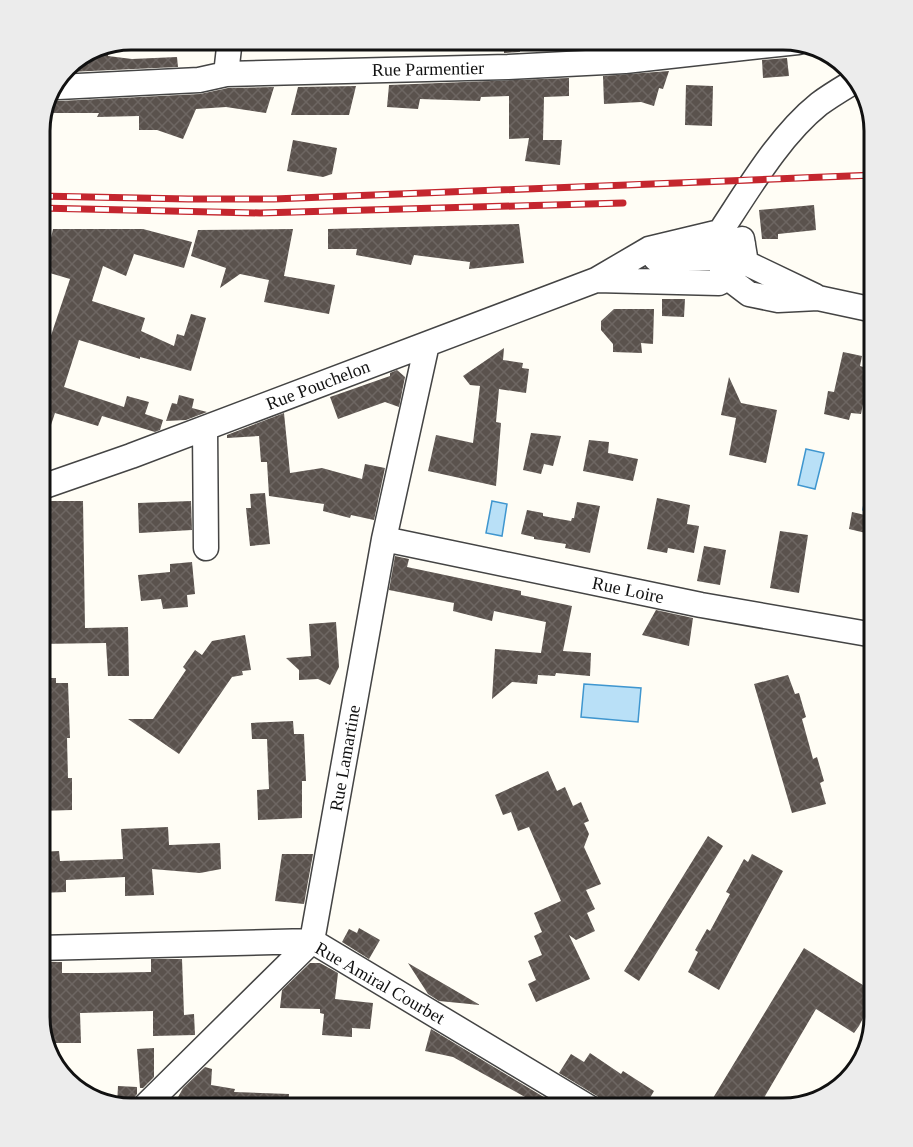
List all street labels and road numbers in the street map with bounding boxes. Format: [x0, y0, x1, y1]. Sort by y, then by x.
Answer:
street label: Rue Parmentier [372, 58, 484, 80]
street label: Rue Pouchelon [263, 356, 373, 414]
street label: Rue Loire [590, 573, 666, 607]
street label: Rue Lamartine [326, 703, 364, 813]
street label: Rue Amiral Courbet [312, 938, 448, 1028]

